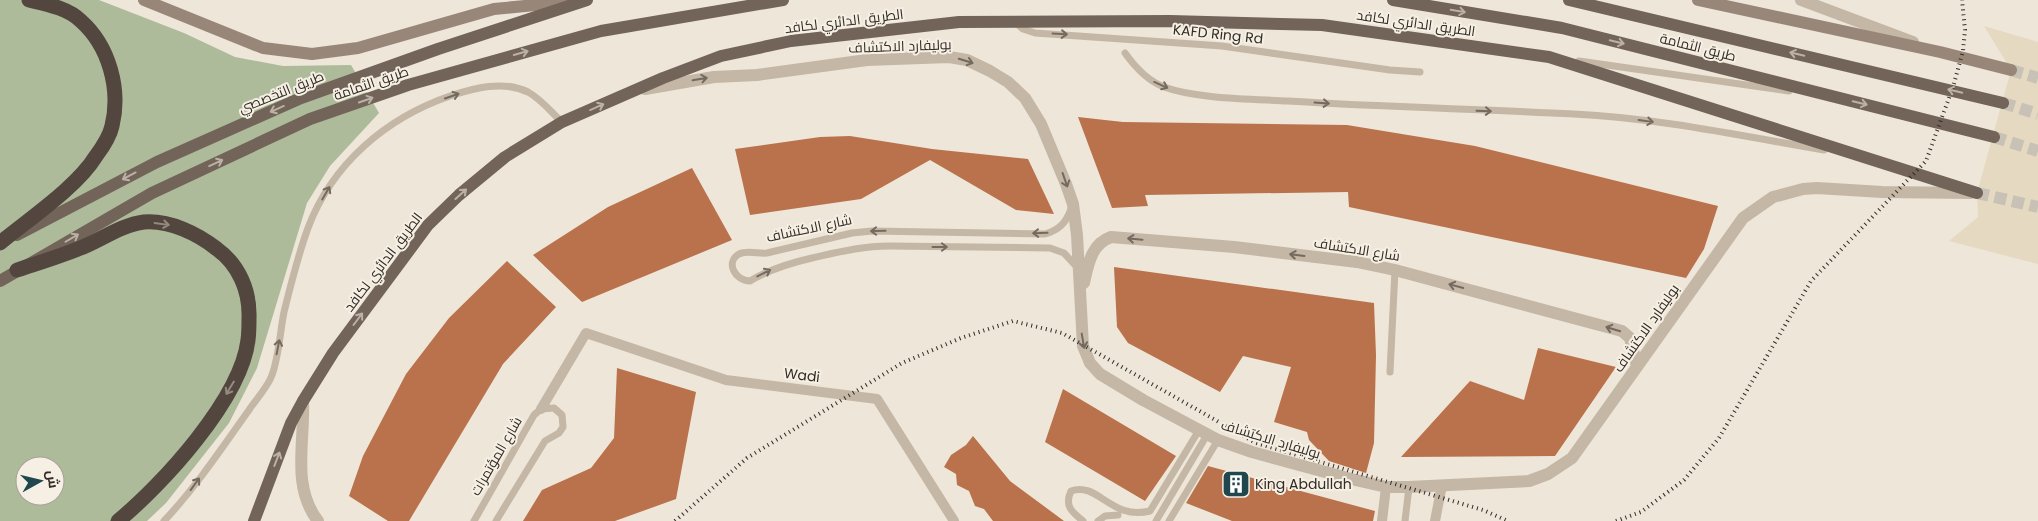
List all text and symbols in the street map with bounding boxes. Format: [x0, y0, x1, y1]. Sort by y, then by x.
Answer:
street label: الطريق الدائري لكافد [783, 4, 905, 40]
street label: الطريق الدائري لكافد [1355, 5, 1477, 43]
one-way arrow [1450, 6, 1466, 16]
street label: KAFD Ring Rd [1172, 19, 1264, 49]
street label: طريق الثمامة [1658, 28, 1738, 66]
one-way arrow [1052, 30, 1068, 39]
street label: بوليفارد الاكتشاف [848, 34, 952, 58]
one-way arrow [1609, 38, 1625, 47]
one-way arrow [513, 48, 529, 58]
one-way arrow [1790, 49, 1806, 58]
one-way arrow [957, 57, 973, 67]
street label: طريق الثمامة [331, 61, 411, 105]
street label: طريق التخصصي [235, 66, 327, 119]
one-way arrow [692, 74, 708, 84]
one-way arrow [1153, 80, 1168, 90]
one-way arrow [1948, 86, 1964, 95]
one-way arrow [444, 90, 460, 100]
one-way arrow [357, 95, 373, 104]
one-way arrow [1313, 99, 1329, 108]
one-way arrow [1851, 99, 1867, 108]
one-way arrow [589, 101, 604, 111]
one-way arrow [270, 104, 285, 114]
one-way arrow [1476, 106, 1492, 116]
one-way arrow [1638, 116, 1654, 126]
one-way arrow [208, 158, 223, 167]
one-way arrow [122, 172, 137, 181]
one-way arrow [1061, 172, 1070, 188]
one-way arrow [322, 186, 332, 200]
one-way arrow [454, 189, 467, 200]
street label: الطريق الدائري لكافد [339, 208, 429, 317]
street label: شارع الاكتشاف [764, 209, 854, 247]
one-way arrow [153, 220, 169, 230]
one-way arrow [870, 226, 886, 236]
one-way arrow [1032, 229, 1048, 238]
street label: شارع الاكتشاف [1312, 232, 1402, 266]
one-way arrow [65, 233, 79, 243]
one-way arrow [1128, 234, 1144, 244]
one-way arrow [932, 242, 948, 252]
one-way arrow [1289, 250, 1305, 260]
one-way arrow [756, 268, 771, 277]
street label: بوليفارد الاكتشاف [1608, 280, 1684, 376]
one-way arrow [1449, 281, 1465, 290]
one-way arrow [353, 313, 364, 326]
one-way arrow [1605, 323, 1621, 333]
one-way arrow [1078, 332, 1088, 348]
one-way arrow [273, 339, 283, 355]
street label: Wadi [783, 363, 821, 387]
one-way arrow [225, 381, 235, 395]
street label: شارع المؤتمرات [465, 413, 527, 499]
street label: بوليفارد الاكتشاف [1219, 414, 1323, 464]
one-way arrow [273, 452, 282, 467]
north arrow [15, 456, 65, 506]
text: ش [42, 469, 64, 490]
building icon: King Abdullah [1221, 469, 1251, 499]
place label: King Abdullah [1255, 474, 1352, 494]
one-way arrow [190, 477, 200, 491]

